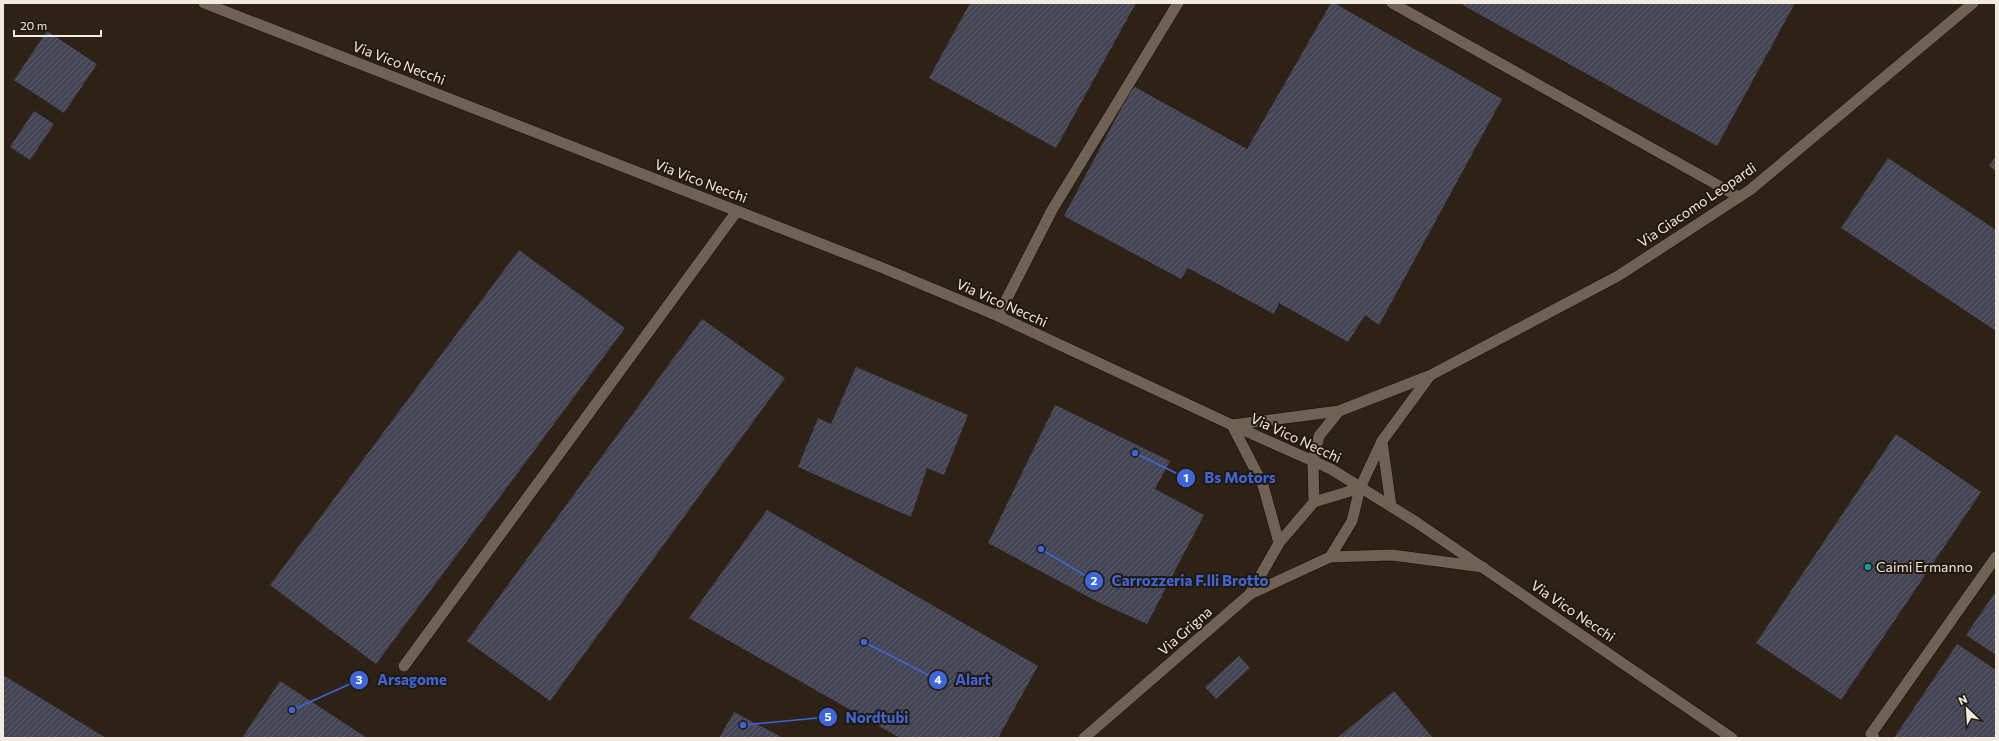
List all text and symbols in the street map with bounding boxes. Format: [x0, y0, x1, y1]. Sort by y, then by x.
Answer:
scale bar [14, 12, 101, 38]
text: 20 m [20, 18, 47, 32]
street label: Via Vico Necchi [350, 37, 448, 88]
street label: Via Vico Necchi [652, 155, 750, 206]
street label: Via Giacomo Leopardi [1634, 159, 1759, 251]
street label: Via Vico Necchi [954, 275, 1050, 330]
street label: Via Vico Necchi [1248, 409, 1344, 466]
callout: Bs Motors [1176, 464, 1283, 491]
text: Bs Motors [1204, 468, 1276, 486]
text: 1 [1183, 470, 1189, 484]
place label: Caimi Ermanno [1876, 558, 1973, 575]
marker: Caimi Ermanno [1863, 562, 1873, 572]
callout: Carrozzeria F.lli Brotto [1084, 567, 1277, 594]
text: Carrozzeria F.lli Brotto [1112, 571, 1268, 589]
text: 2 [1091, 573, 1098, 587]
street label: Via Vico Necchi [1528, 576, 1619, 645]
street label: Via Grigna [1154, 603, 1215, 659]
callout: Arsagome [349, 666, 455, 693]
callout: Alart [928, 666, 999, 693]
text: Arsagome [377, 670, 447, 688]
text: Alart [955, 670, 991, 688]
text: 3 [356, 672, 363, 686]
text: 4 [934, 672, 942, 686]
north arrow [1947, 689, 1987, 729]
text: N [1956, 692, 1969, 707]
callout: Nordtubi [818, 704, 917, 731]
text: Nordtubi [846, 708, 908, 726]
text: 5 [825, 709, 832, 723]

